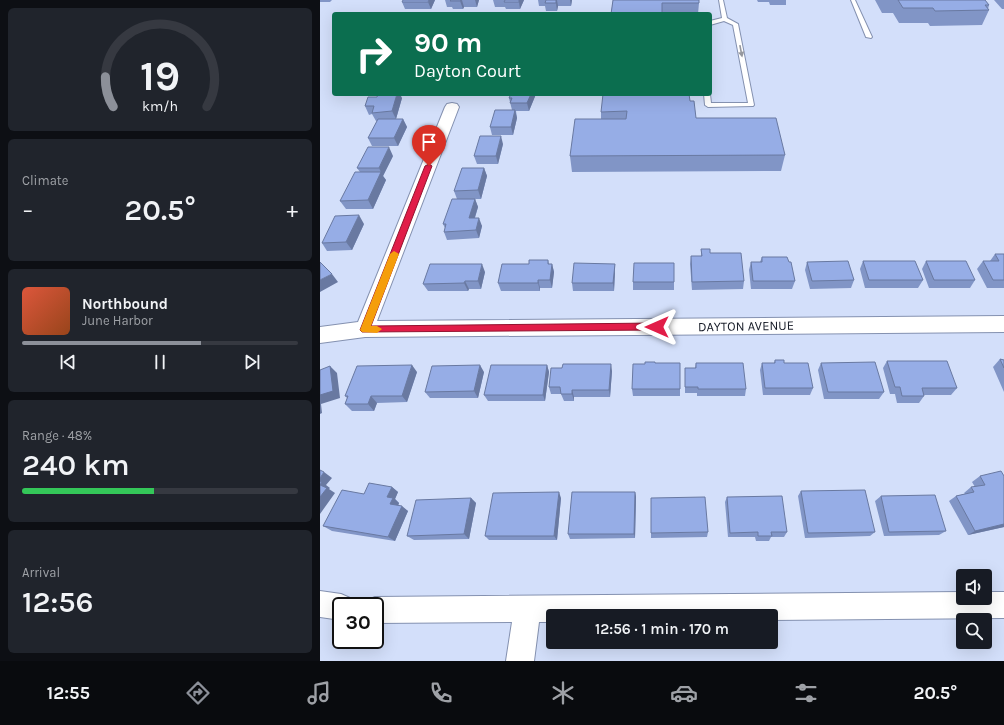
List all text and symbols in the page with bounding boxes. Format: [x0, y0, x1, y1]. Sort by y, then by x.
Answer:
text: 90 m [414, 26, 482, 59]
icon: right [348, 28, 400, 80]
one-way arrow [738, 45, 744, 57]
text: 19 [140, 52, 180, 100]
text: Dayton Court [414, 60, 521, 82]
text: km/h [142, 98, 178, 115]
pin [412, 125, 446, 166]
icon: arrive [418, 131, 440, 153]
text: Climate [22, 173, 68, 188]
text: 20.5° [124, 192, 196, 228]
text: − [22, 197, 34, 223]
text: + [286, 197, 298, 223]
text: Northbound [82, 295, 168, 313]
position arrow [636, 306, 678, 348]
text: June Harbor [82, 313, 153, 328]
street label: DAYTON AVENUE [698, 318, 794, 334]
icon: previous [57, 351, 79, 373]
icon: pause [149, 351, 171, 373]
icon: next [241, 351, 263, 373]
text: Range · 48% [22, 428, 92, 443]
text: 240 km [22, 447, 130, 483]
text: Arrival [22, 565, 60, 580]
map controls [956, 569, 992, 649]
button: sound [956, 569, 992, 605]
text: 12:56 [22, 584, 93, 620]
speed limit sign: 30 [332, 597, 384, 649]
button: search [956, 613, 992, 649]
text: 12:56 · 1 min · 170 m [595, 620, 729, 638]
icon: directions [184, 679, 212, 707]
icon: music [305, 679, 333, 707]
icon: phone [427, 679, 455, 707]
icon: climate [549, 679, 577, 707]
icon: car [670, 679, 698, 707]
icon: filters [792, 679, 820, 707]
text: 12:55 [47, 682, 90, 704]
text: 20.5° [914, 682, 957, 704]

